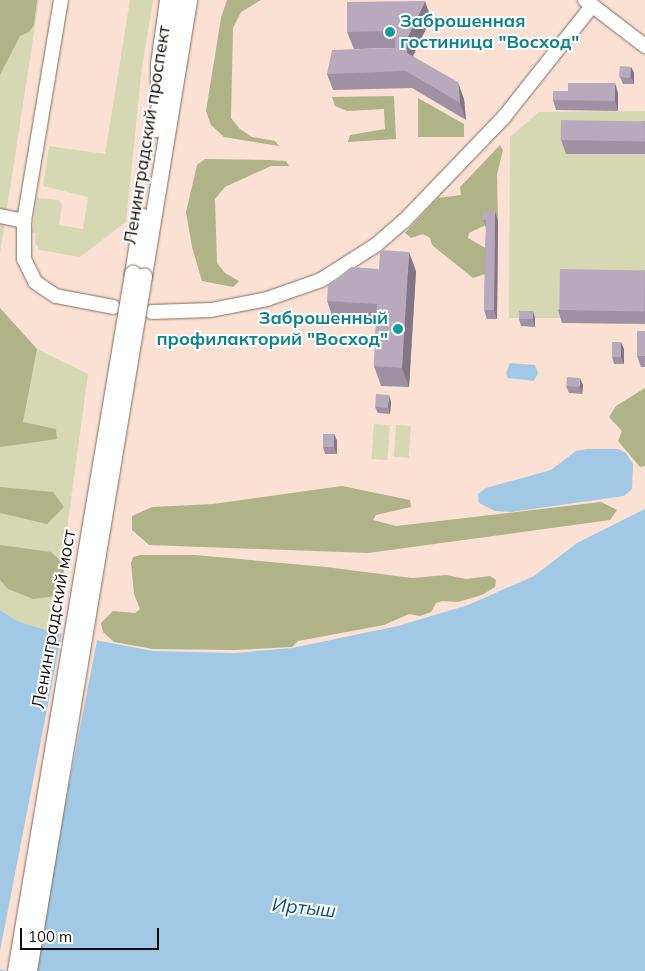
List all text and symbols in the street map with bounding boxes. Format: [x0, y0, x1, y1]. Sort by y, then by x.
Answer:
place label: Заброшенная гостиница "Восход" [400, 11, 579, 54]
street label: Ленинградский проспект [119, 24, 175, 246]
marker: Заброшенная гостиница "Восход" [384, 26, 396, 38]
place label: Заброшенный профилакторий "Восход" [156, 308, 388, 350]
marker: Заброшенный профилакторий "Восход" [392, 323, 404, 335]
street label: Ленинградский мост [28, 528, 80, 710]
water label: Иртыш [271, 893, 337, 923]
scale bar [22, 918, 161, 950]
text: 100 m [28, 927, 72, 946]

